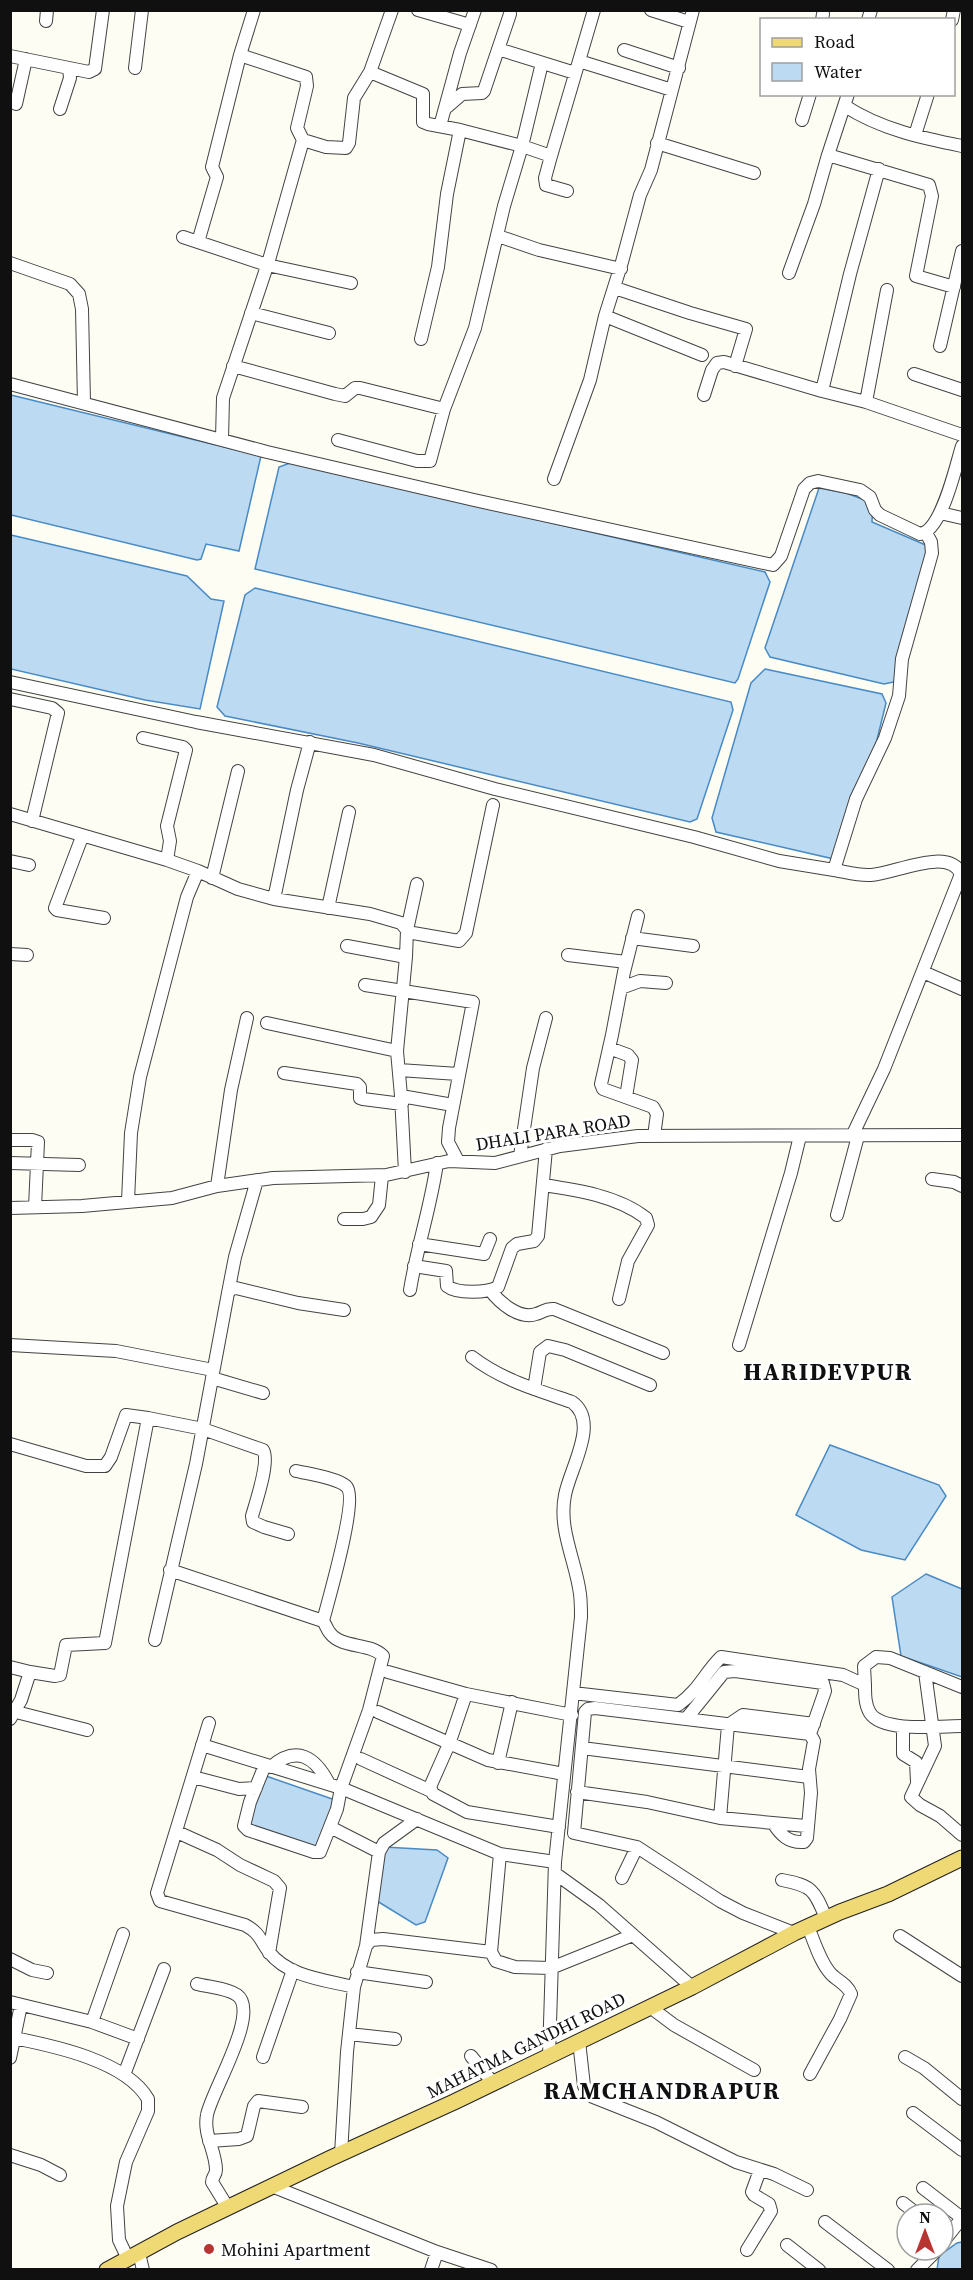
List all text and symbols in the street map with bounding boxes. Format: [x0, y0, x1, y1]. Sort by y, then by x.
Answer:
legend [760, 18, 955, 96]
text: Road [814, 29, 855, 54]
text: Water [814, 59, 862, 84]
street label: DHALI PARA ROAD [474, 1107, 632, 1157]
district label: HARIDEVPUR [743, 1355, 913, 1388]
street label: MAHATMA GANDHI ROAD [422, 1986, 630, 2104]
district label: RAMCHANDRAPUR [543, 2074, 781, 2107]
north arrow [895, 2202, 955, 2262]
text: N [919, 2206, 931, 2228]
place label: Mohini Apartment [221, 2237, 370, 2262]
marker: Mohini Apartment [202, 2242, 216, 2256]

